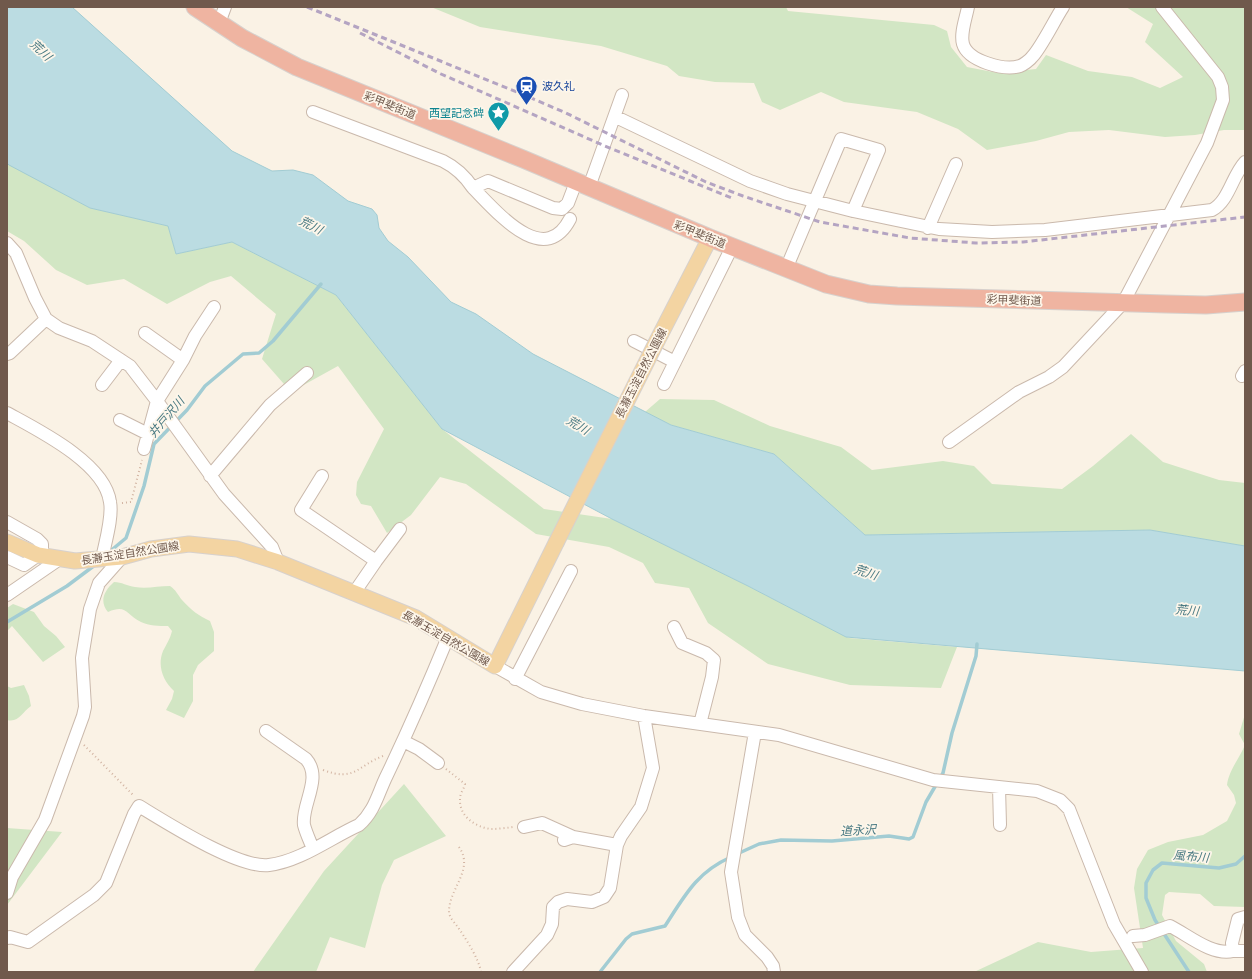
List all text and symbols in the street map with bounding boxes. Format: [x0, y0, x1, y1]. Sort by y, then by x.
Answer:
water label: 荒川 [26, 36, 57, 66]
station icon: 波久礼 [513, 73, 539, 106]
place label: 波久礼 [542, 78, 575, 94]
street label: 彩甲斐街道 [362, 87, 418, 123]
place icon: 西望記念碑 [486, 100, 512, 133]
place label: 西望記念碑 [429, 105, 484, 121]
water label: 荒川 [296, 212, 327, 239]
street label: 彩甲斐街道 [672, 216, 728, 252]
street label: 彩甲斐街道 [986, 291, 1042, 309]
street label: 長瀞玉淀自然公園線 [611, 325, 671, 421]
water label: 井戸沢川 [144, 392, 189, 441]
water label: 荒川 [563, 412, 594, 439]
street label: 長瀞玉淀自然公園線 [80, 537, 180, 569]
water label: 荒川 [852, 560, 882, 584]
water label: 荒川 [1174, 600, 1202, 620]
street label: 長瀞玉淀自然公園線 [399, 606, 493, 670]
water label: 道永沢 [840, 820, 878, 839]
water label: 風布川 [1172, 846, 1212, 866]

